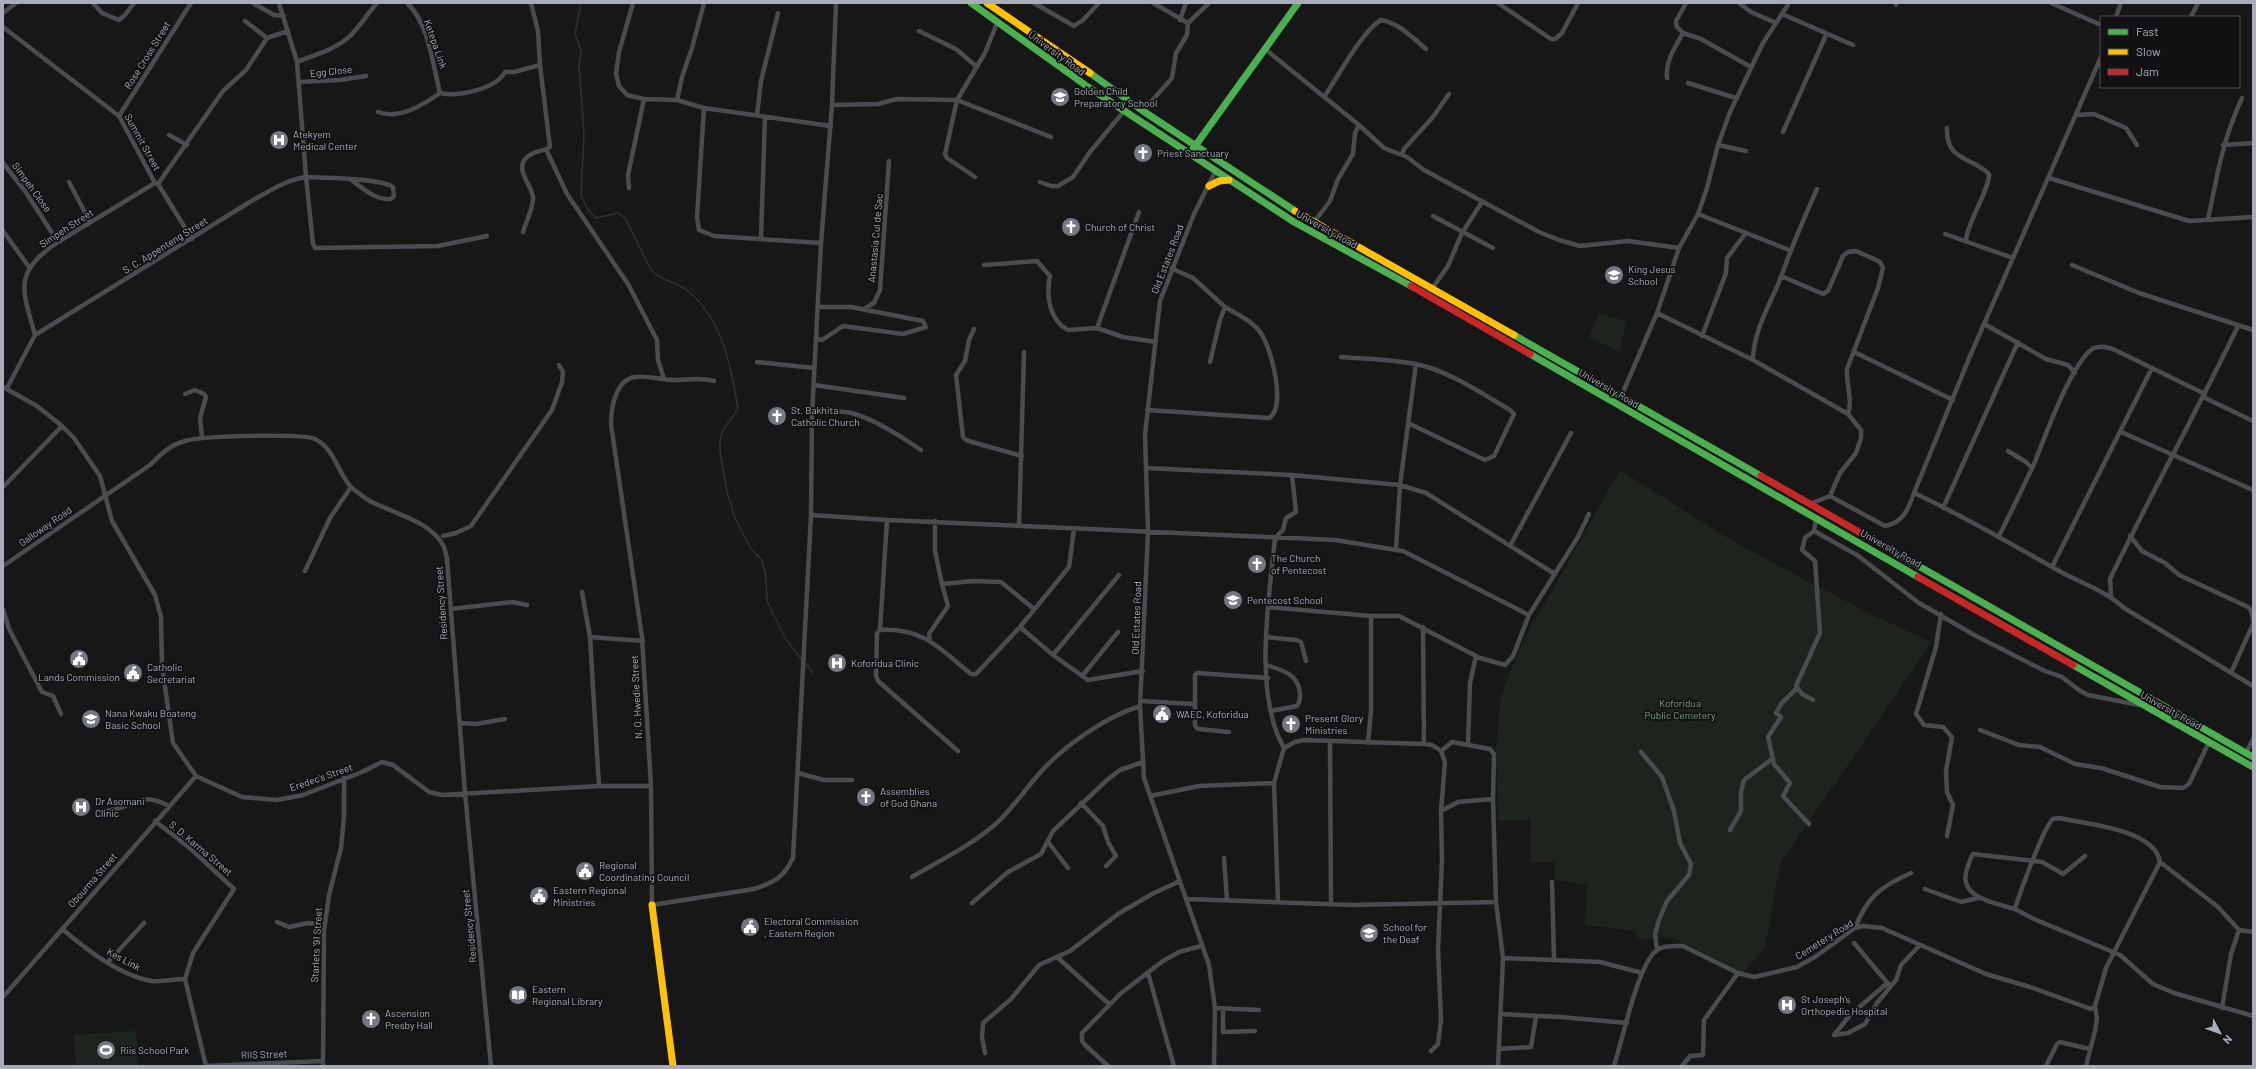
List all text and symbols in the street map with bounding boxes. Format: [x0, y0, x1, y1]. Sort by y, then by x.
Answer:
legend [2100, 16, 2240, 88]
street label: Ketepa Link [422, 18, 450, 70]
street label: Rose Cross Street [121, 19, 173, 91]
text: Fast [2136, 24, 2159, 38]
street label: University Road [1026, 28, 1088, 78]
text: Slow [2136, 44, 2161, 58]
street label: Egg Close [309, 63, 353, 79]
text: Jam [2136, 64, 2159, 78]
place label: Golden Child Preparatory School [1074, 85, 1157, 109]
school or university icon: Golden Child Preparatory School [1049, 86, 1071, 108]
street label: Summit Street [122, 111, 164, 173]
place label: Atekyem Medical Center [293, 128, 358, 152]
hospital icon: Atekyem Medical Center [268, 129, 290, 151]
church icon: Priest Sanctuary [1132, 142, 1154, 164]
place label: Priest Sanctuary [1157, 147, 1229, 159]
street label: Simpeh Close [10, 160, 54, 214]
street label: Anastasia Cul de Sac [865, 193, 885, 283]
street label: Simpeh Street [37, 206, 96, 250]
street label: University Road [1294, 207, 1360, 251]
street label: S. C. Appenteng Street [120, 214, 210, 276]
church icon: Church of Christ [1060, 216, 1082, 238]
place label: Church of Christ [1085, 221, 1155, 233]
street label: Old Estates Road [1148, 223, 1186, 295]
place label: King Jesus School [1628, 263, 1676, 287]
school or university icon: King Jesus School [1603, 264, 1625, 286]
street label: University Road [1577, 366, 1641, 410]
place label: St. Bakhita Catholic Church [791, 404, 860, 428]
church icon: St. Bakhita Catholic Church [766, 405, 788, 427]
street label: Galloway Road [16, 503, 74, 549]
street label: University Road [1858, 526, 1924, 570]
place label: The Church of Pentecost [1271, 552, 1327, 576]
church icon: The Church of Pentecost [1246, 553, 1268, 575]
street label: Residency Street [432, 565, 450, 640]
street label: Old Estates Road [1129, 581, 1143, 655]
school or university icon: Pentecost School [1222, 589, 1244, 611]
place label: Pentecost School [1247, 594, 1323, 606]
public building icon: Lands Commission [68, 648, 90, 670]
hospital icon: Koforidua Clinic [826, 652, 848, 674]
street label: N. O. Hwedie Street [628, 654, 644, 739]
place label: Koforidua Clinic [851, 657, 919, 669]
place label: Catholic Secretariat [147, 661, 196, 685]
public building icon: Catholic Secretariat [122, 662, 144, 684]
place label: Lands Commission [38, 671, 120, 683]
street label: University Road [2138, 688, 2204, 732]
park label: Koforidua Public Cemetery [1645, 697, 1716, 721]
public building icon: WAEC, Koforidua [1151, 703, 1173, 725]
place label: Nana Kwaku Boateng Basic School [105, 707, 196, 731]
school or university icon: Nana Kwaku Boateng Basic School [80, 708, 102, 730]
place label: WAEC, Koforidua [1176, 708, 1249, 720]
place label: Present Glory Ministries [1305, 712, 1364, 736]
church icon: Present Glory Ministries [1280, 713, 1302, 735]
street label: Eredec's Street [288, 760, 354, 793]
place label: Assemblies of God Ghana [880, 785, 937, 809]
church icon: Assemblies of God Ghana [855, 786, 877, 808]
place label: Dr Asomani Clinic [95, 795, 144, 819]
hospital icon: Dr Asomani Clinic [70, 796, 92, 818]
street label: S. D. Karma Street [167, 818, 235, 878]
street label: Obourma Street [65, 850, 119, 910]
place label: Regional Coordinating Council [599, 859, 689, 883]
public building icon: Regional Coordinating Council [574, 860, 596, 882]
place label: Eastern Regional Ministries [553, 884, 626, 908]
public building icon: Eastern Regional Ministries [528, 885, 550, 907]
street label: Residency Street [459, 888, 479, 963]
street label: Starlets '91 Street [308, 907, 324, 983]
place label: Electoral Commission , Eastern Region [764, 915, 858, 939]
public building icon: Electoral Commission , Eastern Region [739, 916, 761, 938]
street label: Cemetery Road [1793, 916, 1855, 962]
place label: School for the Deaf [1383, 921, 1427, 945]
school or university icon: School for the Deaf [1358, 922, 1380, 944]
street label: Kes Link [105, 945, 143, 973]
place label: Eastern Regional Library [532, 983, 603, 1007]
library icon: Eastern Regional Library [507, 984, 529, 1006]
place label: St Joseph's Orthopedic Hospital [1801, 993, 1887, 1017]
hospital icon: St Joseph's Orthopedic Hospital [1776, 994, 1798, 1016]
place label: Ascension Presby Hall [385, 1007, 433, 1031]
church icon: Ascension Presby Hall [360, 1008, 382, 1030]
north arrow [2200, 1013, 2240, 1053]
text: N [2221, 1033, 2235, 1047]
sports icon: Riis School Park [95, 1039, 117, 1061]
place label: Riis School Park [120, 1044, 189, 1056]
street label: RIIS Street [241, 1047, 288, 1061]

